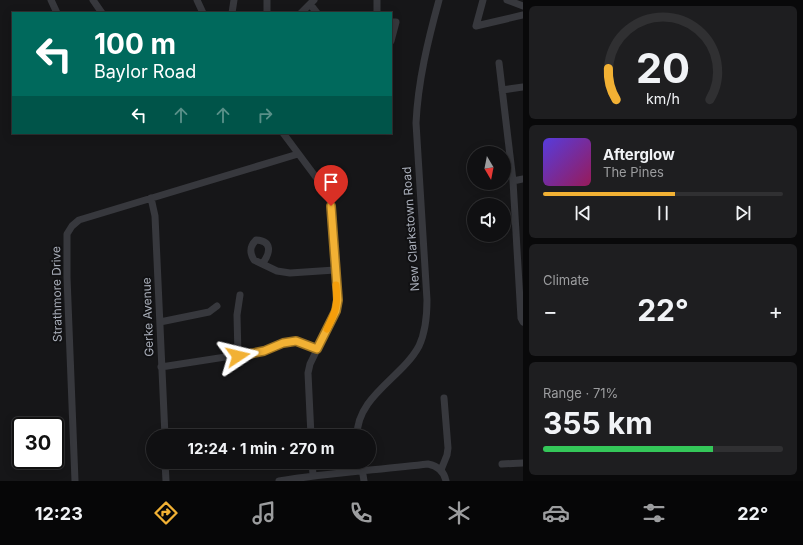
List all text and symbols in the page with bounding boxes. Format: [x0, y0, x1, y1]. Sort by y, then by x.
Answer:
text: 100 m [94, 27, 176, 61]
icon: left [28, 28, 80, 80]
text: 20 [636, 43, 690, 93]
text: Baylor Road [94, 61, 196, 82]
text: km/h [646, 90, 680, 107]
icon: left [128, 104, 150, 126]
icon: ahead [170, 104, 192, 126]
icon: ahead [212, 104, 234, 126]
icon: right [254, 104, 276, 126]
text: Afterglow [603, 145, 675, 164]
north arrow [467, 146, 511, 190]
map controls [467, 146, 511, 242]
text: The Pines [603, 164, 664, 180]
pin [314, 165, 348, 206]
street label: New Clarkstown Road [399, 166, 422, 292]
icon: arrive [320, 171, 342, 193]
button: sound [467, 198, 511, 242]
icon: previous [572, 202, 594, 224]
icon: pause [652, 202, 674, 224]
icon: next [732, 202, 754, 224]
street label: Strathmore Drive [48, 246, 65, 342]
text: Climate [543, 272, 589, 288]
street label: Gerke Avenue [139, 277, 156, 357]
text: 22° [637, 292, 689, 328]
text: − [543, 298, 558, 324]
text: + [768, 298, 783, 324]
position arrow [217, 335, 259, 377]
text: Range · 71% [543, 385, 618, 401]
text: 355 km [543, 405, 653, 441]
speed limit sign: 30 [12, 417, 64, 469]
text: 12:24 · 1 min · 270 m [188, 439, 334, 458]
icon: directions [152, 499, 180, 527]
icon: music [250, 499, 278, 527]
icon: phone [347, 499, 375, 527]
icon: climate [445, 499, 473, 527]
icon: car [542, 499, 570, 527]
icon: filters [640, 499, 668, 527]
text: 12:23 [35, 503, 83, 524]
text: 22° [737, 503, 768, 524]

